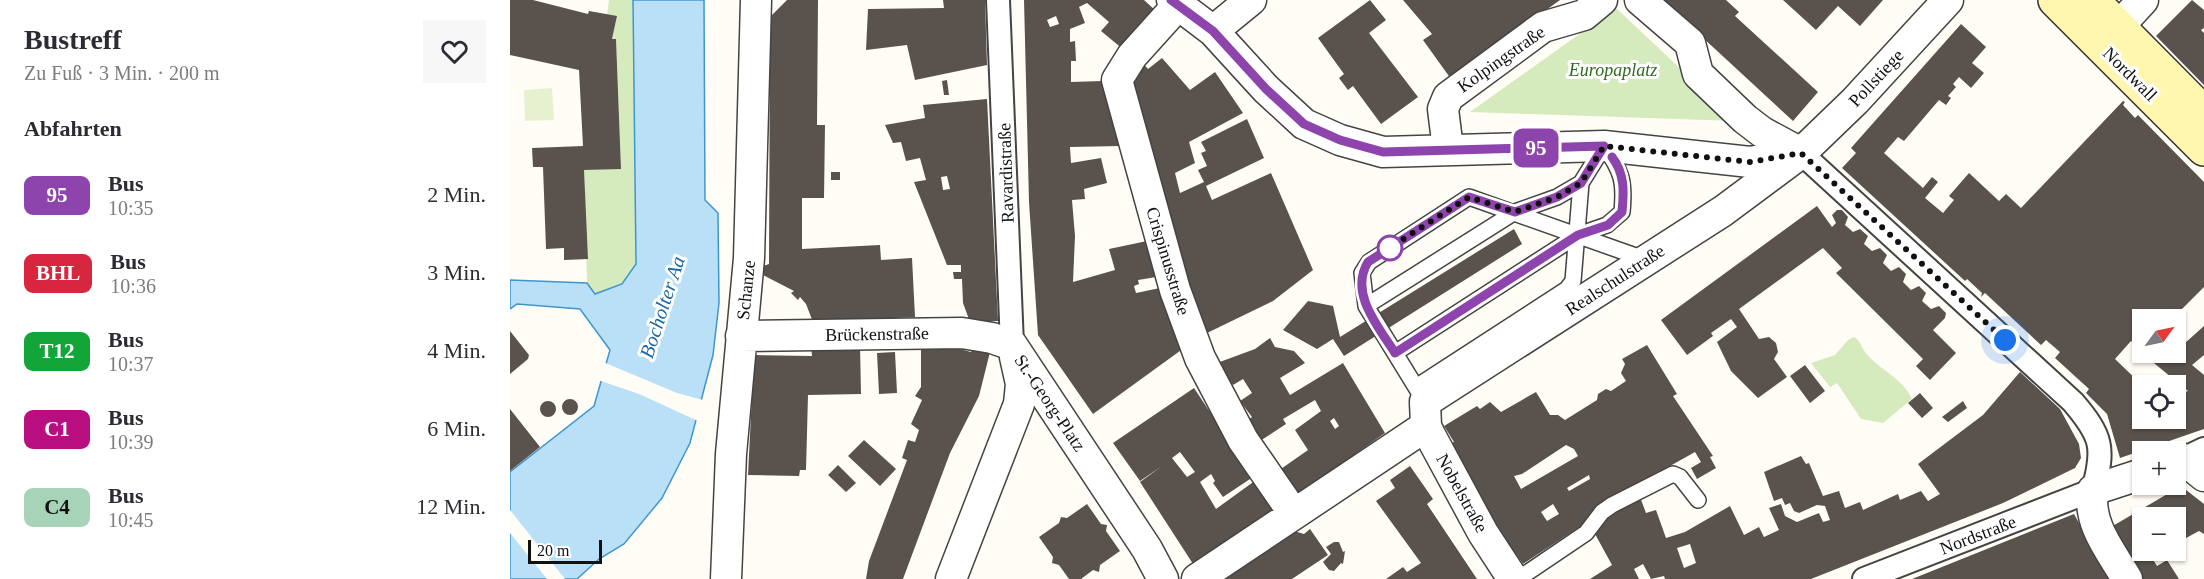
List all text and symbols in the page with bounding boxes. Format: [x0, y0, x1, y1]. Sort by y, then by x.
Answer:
button: heart [423, 20, 486, 83]
street label: Kolpingstraße [1453, 22, 1549, 96]
text: Bustreff [24, 24, 121, 55]
street label: Nordwall [2099, 43, 2161, 105]
street label: Pollstiege [1844, 45, 1908, 111]
park label: Europaplatz [1568, 60, 1657, 80]
text: Zu Fuß · 3 Min. · 200 m [24, 62, 220, 84]
text: Abfahrten [24, 116, 122, 141]
street label: Ravardistraße [994, 123, 1018, 223]
line badge: 95 [1509, 128, 1563, 168]
text: 95 [1526, 136, 1547, 160]
text: Bus [108, 171, 143, 196]
text: 2 Min. [427, 182, 486, 207]
text: 95 [47, 183, 68, 207]
text: 10:35 [108, 197, 154, 219]
street label: Crispinusstraße [1142, 205, 1194, 317]
unlabelled marker [1377, 235, 1403, 261]
street label: Realschulstraße [1562, 241, 1668, 319]
text: Bus [110, 249, 146, 274]
water label: Bocholter Aa [635, 253, 689, 361]
street label: Schanze [733, 259, 759, 321]
text: 3 Min. [427, 260, 486, 285]
text: BHL [36, 261, 80, 285]
text: 10:36 [110, 275, 156, 297]
north arrow [2132, 309, 2186, 363]
map controls [2132, 309, 2186, 561]
street label: Brückenstraße [825, 323, 929, 345]
your location [1990, 325, 2020, 355]
text: Bus [108, 327, 143, 352]
text: 4 Min. [427, 338, 486, 363]
text: T12 [39, 339, 75, 363]
street label: St.-Georg-Platz [1010, 351, 1090, 455]
text: 10:37 [108, 353, 154, 375]
button: locate [2132, 375, 2186, 429]
text: Bus [108, 405, 143, 430]
text: 6 Min. [427, 416, 486, 441]
text: C1 [44, 417, 70, 441]
text: 10:39 [108, 431, 154, 453]
button: + [2132, 441, 2186, 495]
street label: Nobelstraße [1432, 450, 1492, 536]
text: Bus [108, 483, 143, 508]
text: 12 Min. [416, 494, 486, 519]
text: C4 [44, 495, 70, 519]
button: − [2132, 507, 2186, 561]
text: 10:45 [108, 509, 154, 531]
street label: Nordstraße [1937, 511, 2019, 559]
scale bar [528, 537, 602, 564]
text: 20 m [537, 542, 569, 559]

